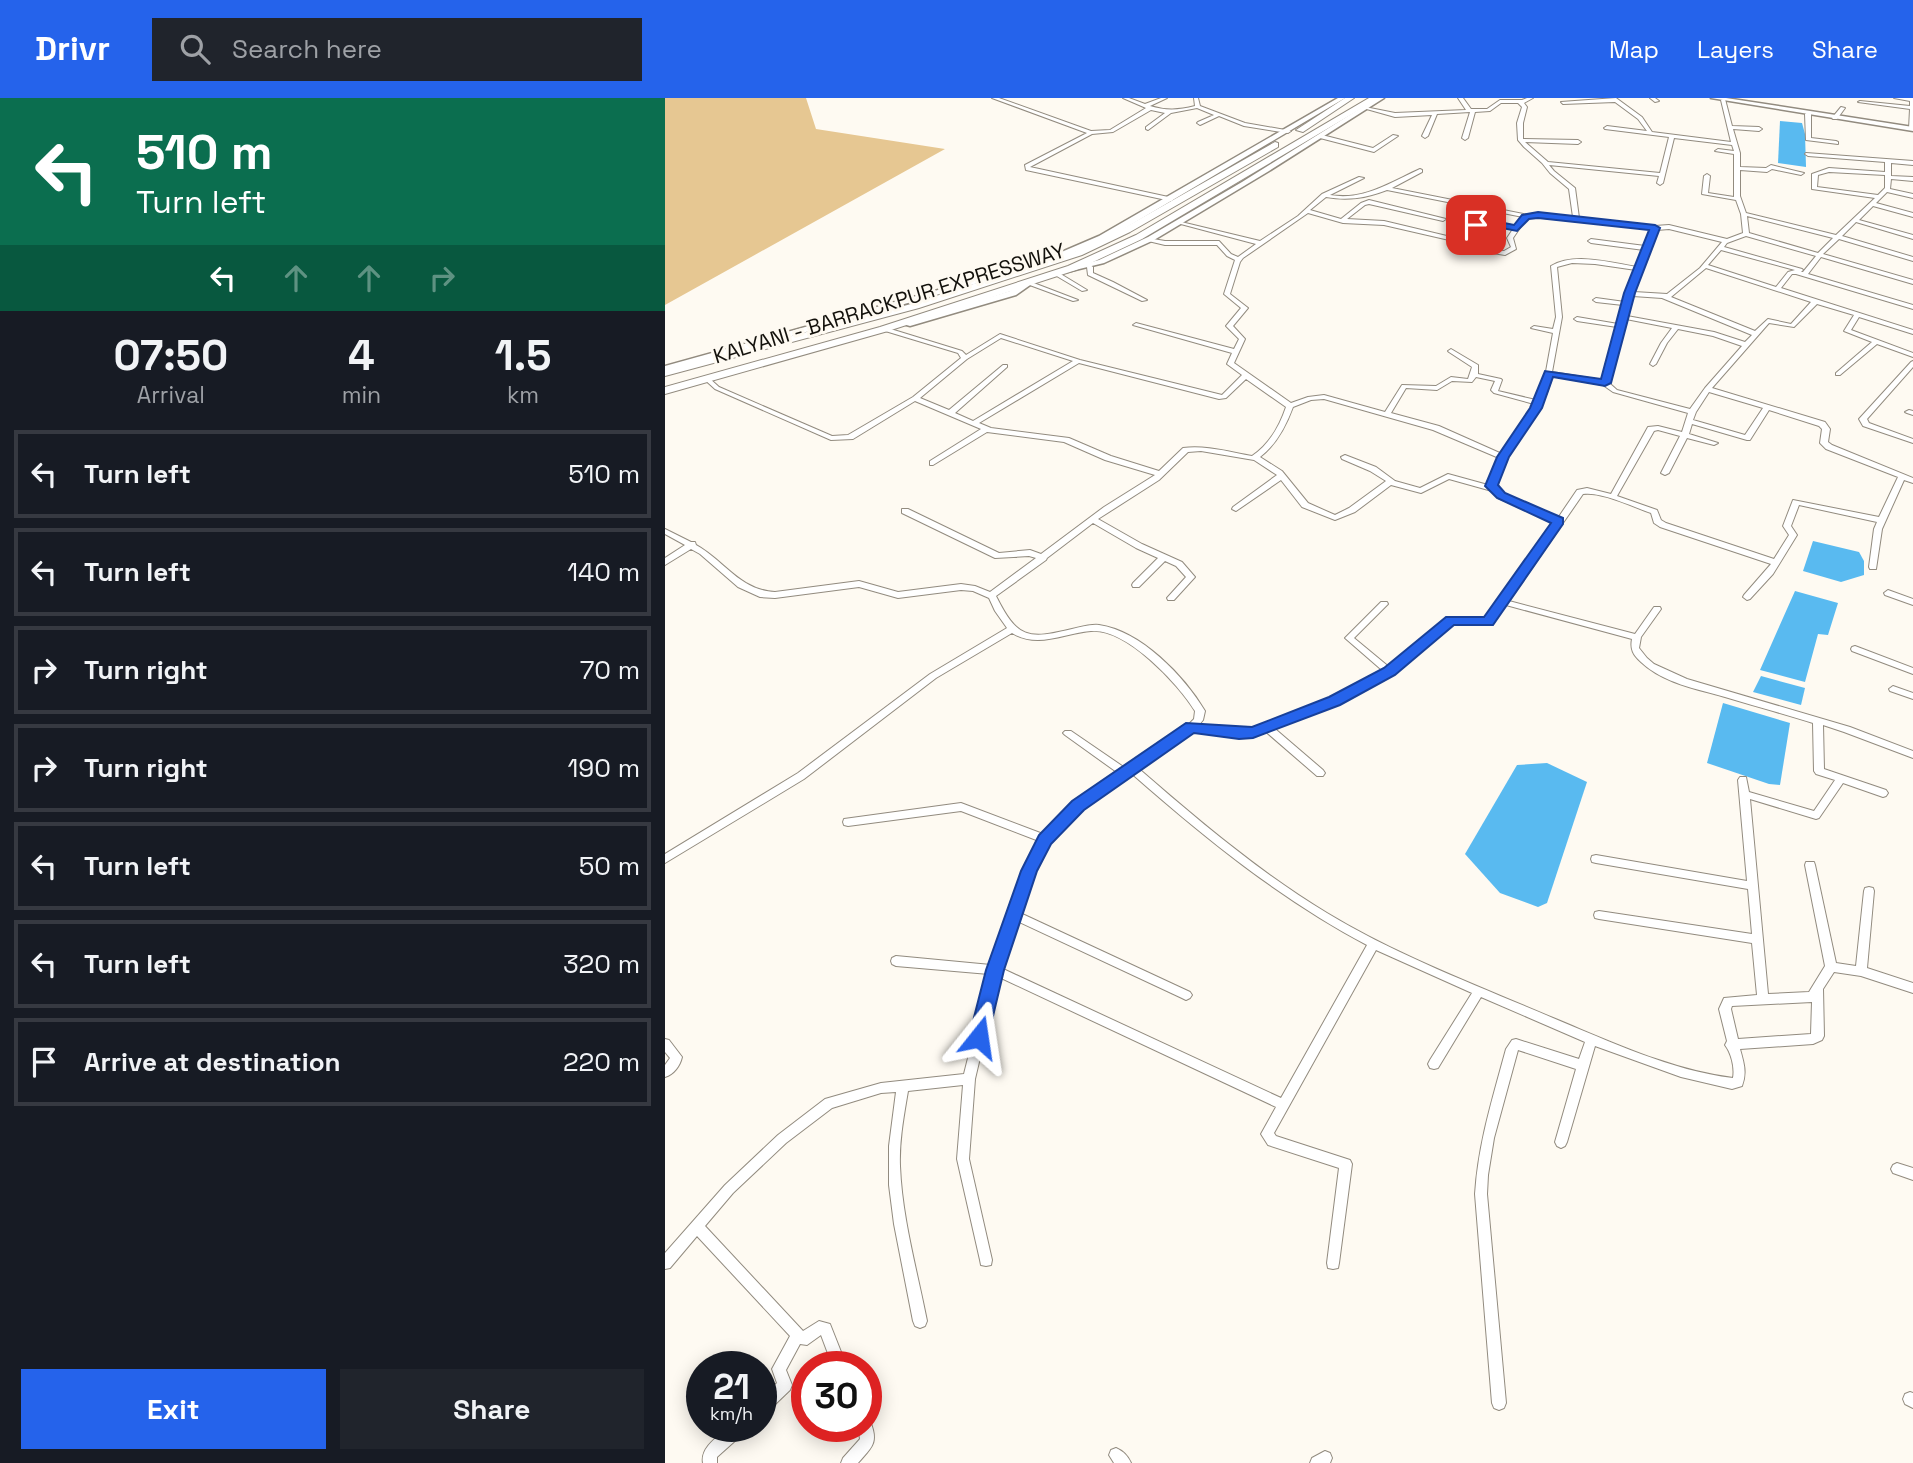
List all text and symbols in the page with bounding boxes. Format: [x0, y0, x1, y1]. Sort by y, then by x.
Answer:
search box [152, 18, 642, 81]
text: Drivr [35, 28, 110, 70]
icon: search [176, 30, 214, 68]
text: Search here [232, 32, 382, 66]
text: Map [1609, 34, 1659, 65]
text: Layers [1697, 34, 1774, 65]
text: Share [1812, 34, 1878, 65]
text: 510 m [136, 121, 273, 183]
icon: left [21, 126, 112, 217]
text: Turn left [136, 182, 266, 222]
pin [1446, 195, 1506, 255]
icon: arrive [1457, 206, 1495, 244]
street label: KALYANI - BARRACKPUR EXPRESSWAY [710, 236, 1068, 370]
icon: left [204, 259, 242, 297]
icon: ahead [277, 259, 315, 297]
icon: ahead [350, 259, 388, 297]
icon: right [423, 259, 461, 297]
text: 07:50 [114, 329, 228, 382]
text: 4 [348, 329, 375, 382]
text: 1.5 [495, 329, 551, 382]
text: Arrival [137, 380, 205, 410]
text: min [342, 380, 381, 410]
text: km [507, 380, 539, 410]
icon: left [25, 455, 63, 493]
text: Turn left [84, 457, 191, 491]
text: 510 m [568, 457, 640, 491]
icon: left [25, 553, 63, 591]
text: Turn left [84, 555, 191, 589]
text: 140 m [567, 555, 640, 589]
icon: right [25, 651, 63, 689]
text: Turn right [84, 653, 208, 687]
text: 70 m [580, 653, 640, 687]
icon: right [25, 749, 63, 787]
text: Turn right [84, 751, 208, 785]
text: 190 m [568, 751, 640, 785]
icon: left [25, 847, 63, 885]
text: Turn left [84, 849, 191, 883]
text: 50 m [579, 849, 640, 883]
icon: left [25, 945, 63, 983]
text: Turn left [84, 947, 191, 981]
text: 320 m [563, 947, 640, 981]
position arrow [942, 1000, 1016, 1074]
icon: arrive [25, 1043, 63, 1081]
text: Arrive at destination [84, 1045, 341, 1079]
text: 220 m [563, 1045, 640, 1079]
speed limit sign: 30 [791, 1351, 882, 1442]
text: 21 [713, 1365, 750, 1409]
button: Exit [21, 1369, 326, 1449]
button: Share [340, 1369, 644, 1449]
text: km/h [710, 1402, 753, 1425]

